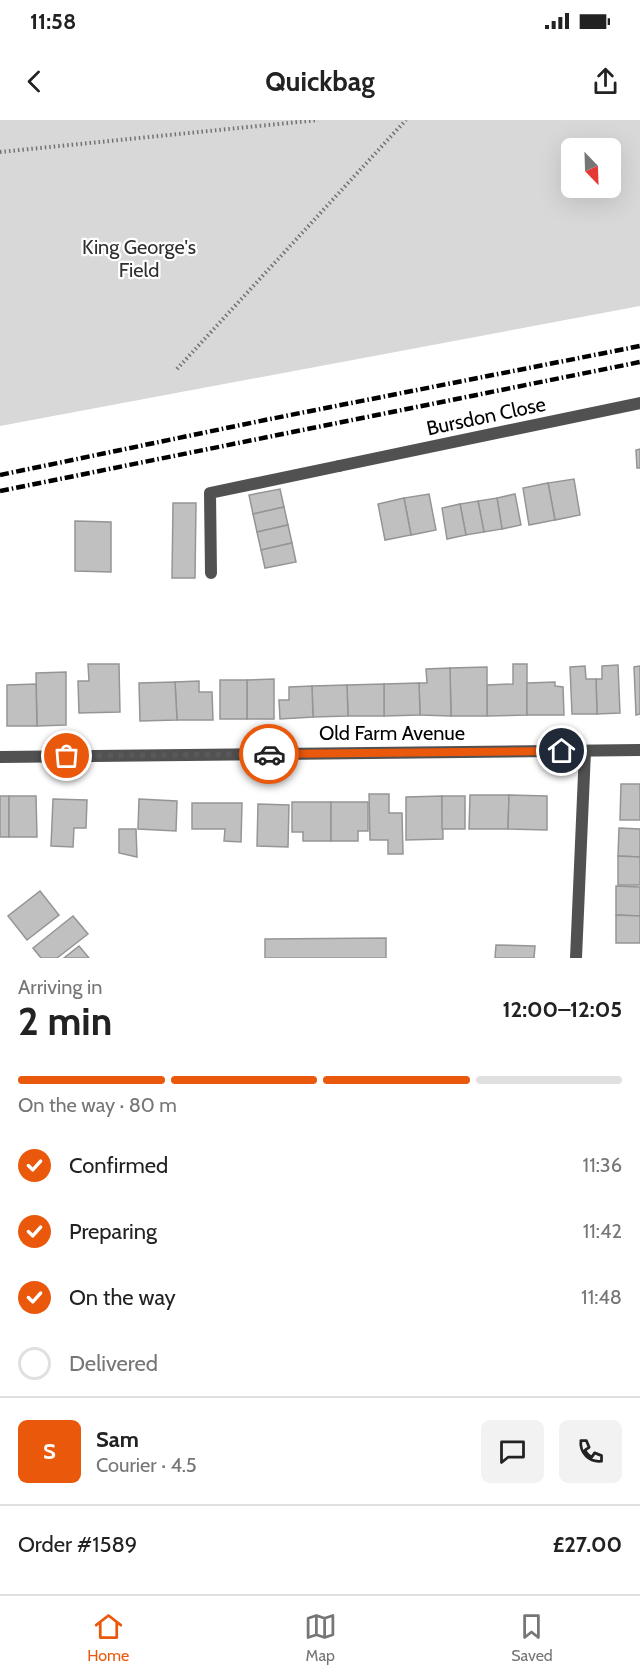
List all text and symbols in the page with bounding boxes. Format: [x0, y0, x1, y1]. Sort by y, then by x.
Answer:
text: 11:58 [30, 8, 76, 35]
icon: back [18, 65, 51, 98]
text: Quickbag [265, 65, 375, 98]
icon: share [589, 65, 622, 98]
north arrow [561, 138, 621, 198]
map controls [561, 138, 621, 198]
park label: King George's Field [82, 235, 196, 282]
street label: Bursdon Close [424, 392, 548, 440]
street label: Old Farm Avenue [319, 721, 465, 745]
courier [239, 724, 299, 784]
pin [536, 725, 587, 776]
pin [41, 730, 92, 781]
icon: home [545, 734, 578, 767]
icon: car [253, 738, 286, 771]
icon: bag [50, 739, 83, 772]
text: Arriving in [18, 975, 102, 999]
text: 12:00–12:05 [502, 996, 622, 1023]
text: 2 min [18, 997, 112, 1045]
text: On the way · 80 m [18, 1093, 177, 1117]
icon: check [18, 1149, 51, 1182]
text: Confirmed [69, 1152, 168, 1179]
text: 11:36 [583, 1153, 622, 1177]
icon: check [18, 1215, 51, 1248]
text: Preparing [69, 1218, 157, 1245]
text: 11:42 [583, 1219, 622, 1243]
icon: check [18, 1281, 51, 1314]
text: On the way [69, 1284, 176, 1311]
text: 11:48 [581, 1285, 622, 1309]
text: Delivered [69, 1350, 158, 1377]
button: chat [481, 1420, 544, 1483]
button: phone [559, 1420, 622, 1483]
text: Sam [96, 1426, 139, 1453]
text: S [43, 1438, 56, 1465]
text: Courier · 4.5 [96, 1453, 197, 1477]
text: Order #1589 [18, 1531, 137, 1558]
text: £27.00 [553, 1531, 622, 1558]
tab: Home [87, 1610, 129, 1665]
tab: Map [304, 1610, 337, 1665]
tab: Saved [511, 1610, 553, 1665]

